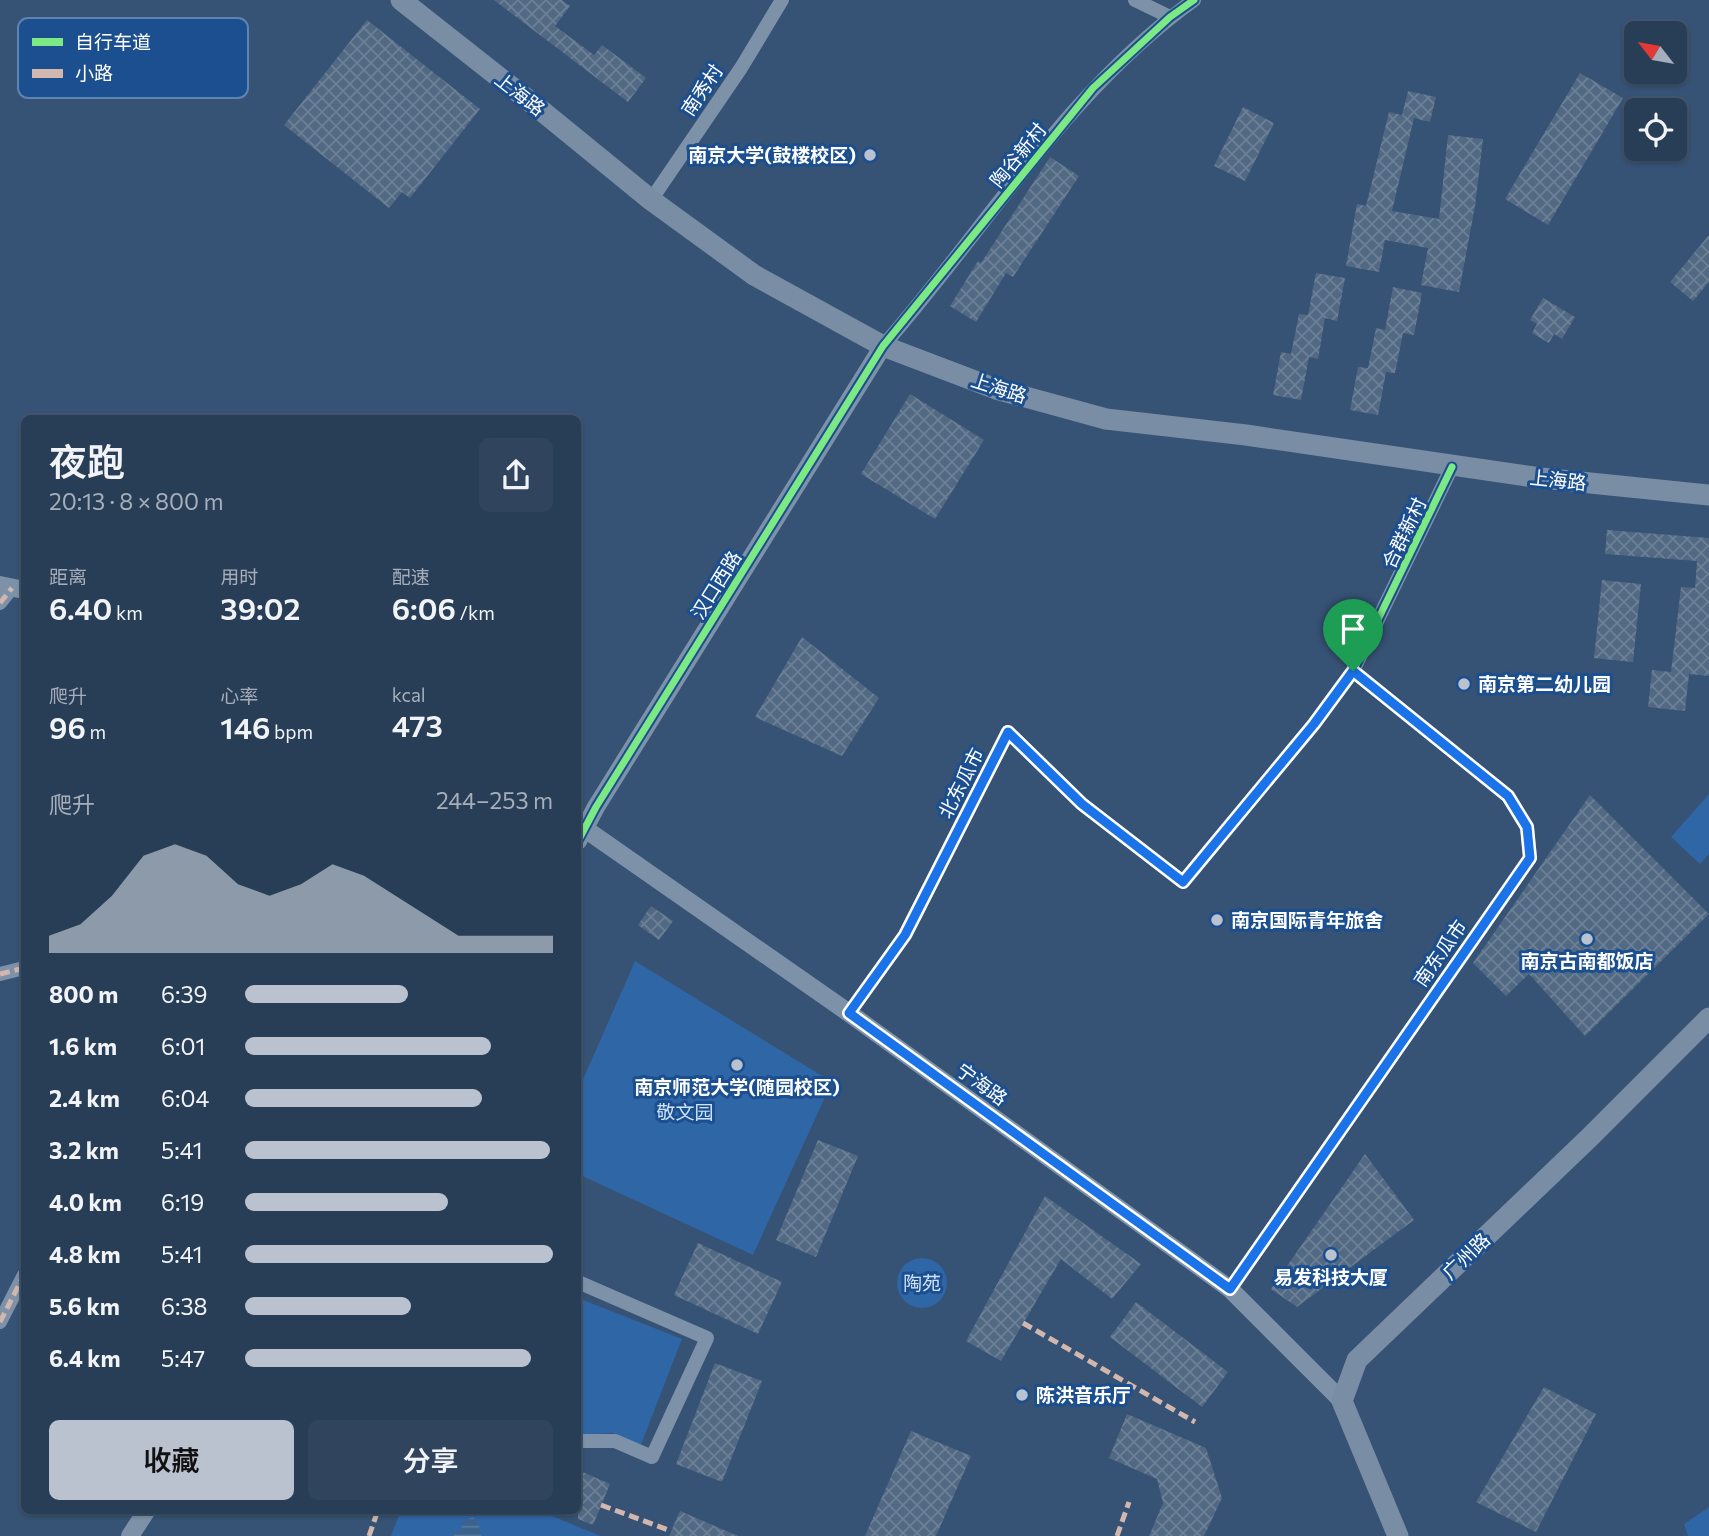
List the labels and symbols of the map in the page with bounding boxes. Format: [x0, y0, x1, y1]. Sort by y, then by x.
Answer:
legend [18, 18, 248, 98]
north arrow [1624, 21, 1687, 84]
text: 自行车道 [75, 30, 151, 53]
street label: 南秀村 [676, 60, 727, 120]
text: 小路 [75, 61, 113, 84]
street label: 上海路 [491, 67, 550, 120]
street label: 陶谷新村 [985, 118, 1050, 191]
place label: 南京大学(鼓楼校区) [688, 143, 856, 166]
marker: 南京大学(鼓楼校区) [862, 147, 878, 163]
street label: 上海路 [968, 368, 1030, 407]
street label: 上海路 [1528, 465, 1588, 494]
street label: 合群新村 [1377, 494, 1431, 572]
street label: 汉口西路 [686, 546, 745, 623]
pin [1323, 599, 1383, 671]
place label: 南京第二幼儿园 [1478, 672, 1611, 695]
marker: 南京第二幼儿园 [1456, 676, 1472, 692]
street label: 北东瓜市 [933, 744, 988, 822]
place label: 南京国际青年旅舍 [1231, 908, 1383, 931]
marker: 南京国际青年旅舍 [1209, 912, 1225, 928]
street label: 南东瓜市 [1408, 915, 1471, 990]
marker: 南京古南都饭店 [1579, 931, 1595, 947]
place label: 南京古南都饭店 [1520, 949, 1654, 972]
marker: 南京师范大学(随园校区) [729, 1057, 745, 1073]
street label: 宁海路 [952, 1058, 1012, 1110]
place label: 南京师范大学(随园校区) [634, 1075, 840, 1098]
park label: 敬文园 [656, 1100, 714, 1123]
street label: 广州路 [1437, 1228, 1494, 1284]
marker: 易发科技大厦 [1323, 1247, 1339, 1263]
place label: 易发科技大厦 [1274, 1265, 1388, 1288]
park label: 陶苑 [903, 1271, 941, 1294]
place label: 陈洪音乐厅 [1036, 1383, 1131, 1406]
marker: 陈洪音乐厅 [1014, 1387, 1030, 1403]

